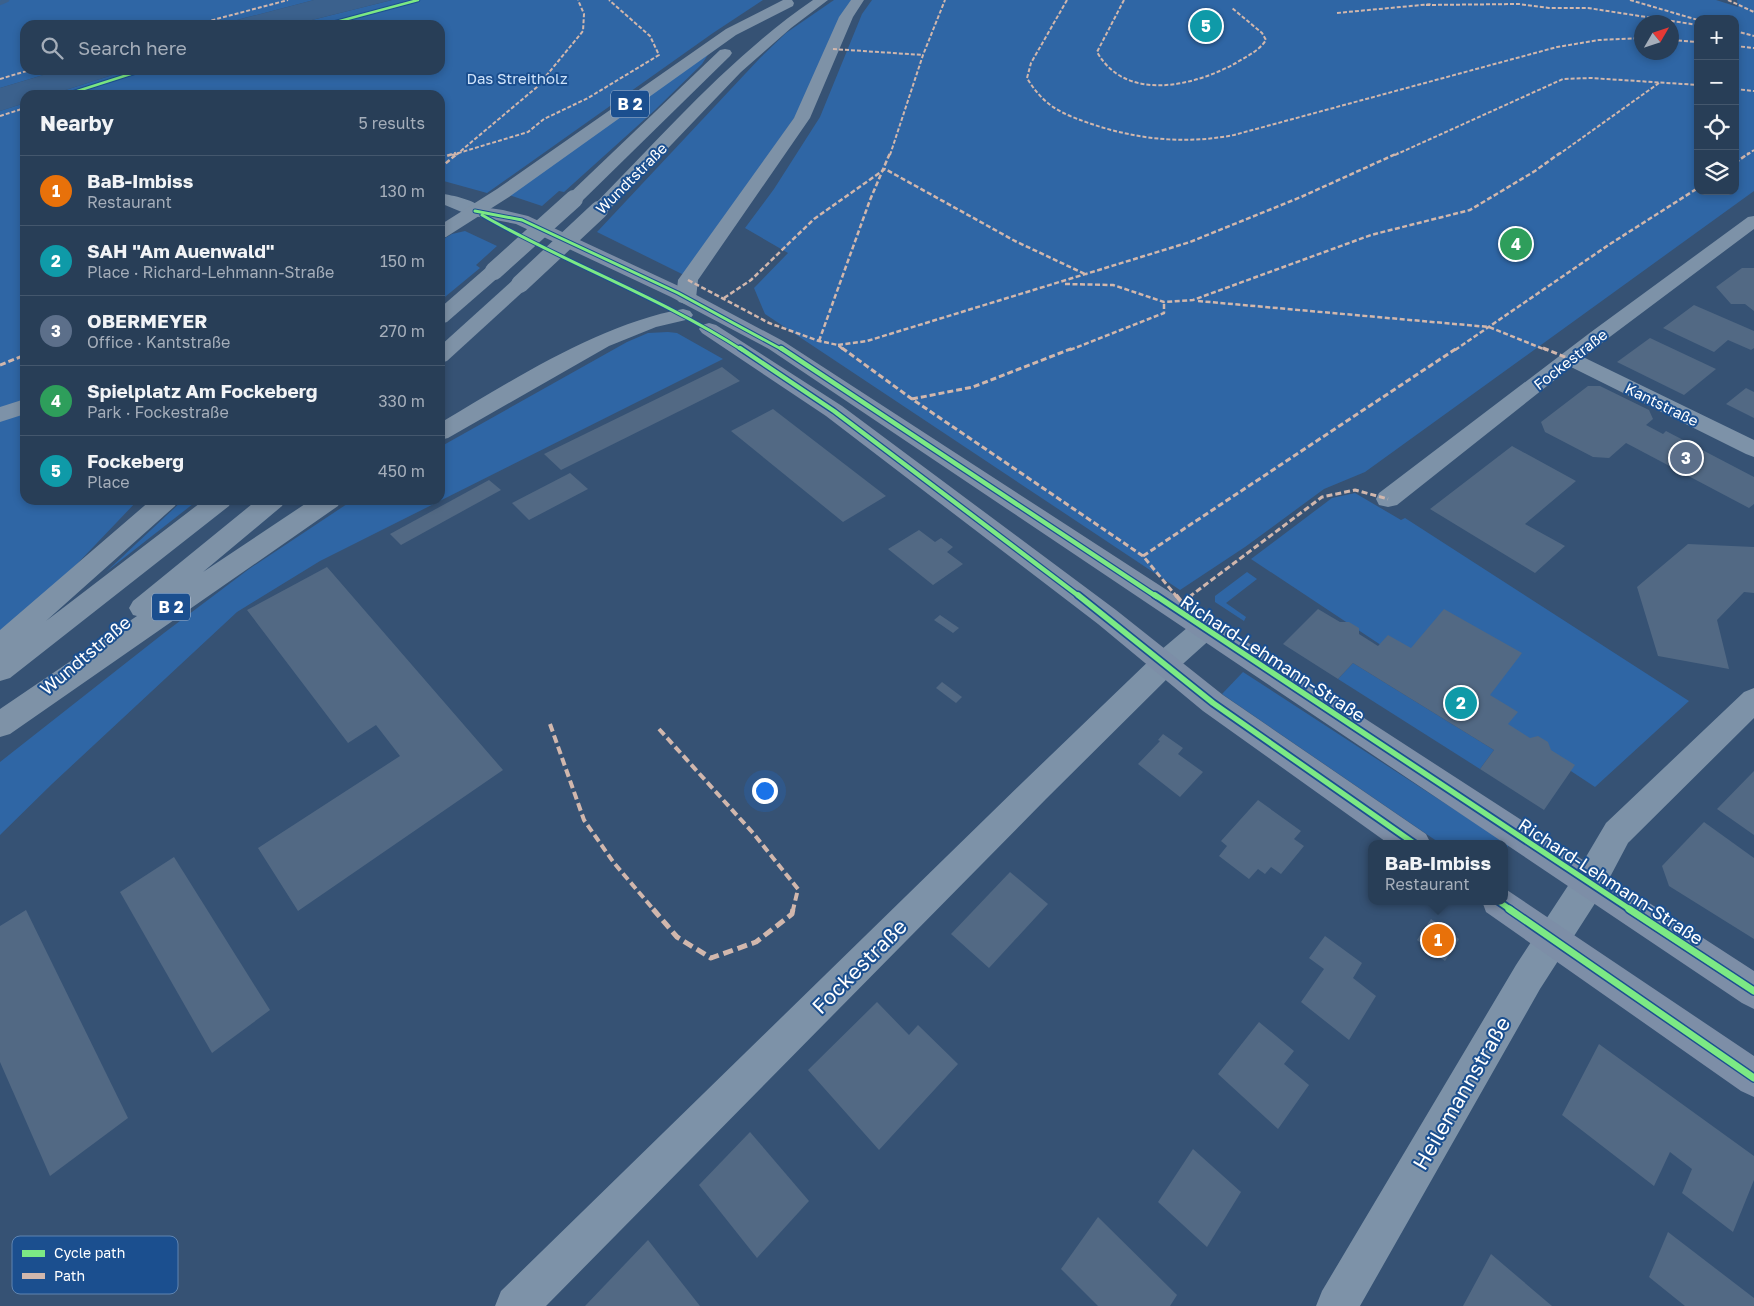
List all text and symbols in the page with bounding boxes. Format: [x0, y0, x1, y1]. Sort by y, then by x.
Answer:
pin: 5 [1190, 7, 1222, 45]
north arrow [1634, 15, 1679, 60]
map controls [1694, 15, 1739, 195]
button: + [1694, 15, 1739, 60]
search box [20, 20, 445, 75]
icon: search [38, 34, 66, 62]
text: Search here [78, 36, 187, 59]
button: − [1694, 60, 1739, 105]
park label: Das Streitholz [466, 69, 568, 87]
road number: B 2 [611, 90, 649, 118]
button: locate [1694, 105, 1739, 150]
text: Nearby [40, 110, 114, 136]
text: 5 results [359, 113, 425, 133]
street label: Wundtstraße [592, 138, 671, 217]
button: layers [1694, 150, 1739, 195]
text: BaB-Imbiss [87, 169, 193, 192]
text: 1 [52, 181, 60, 201]
text: 130 m [380, 181, 425, 201]
text: Restaurant [87, 192, 172, 212]
pin: 4 [1500, 225, 1532, 263]
text: SAH "Am Auenwald" [87, 239, 275, 262]
text: 2 [51, 251, 61, 271]
text: 150 m [380, 251, 425, 271]
text: Place · Richard-Lehmann-Straße [87, 262, 334, 282]
text: OBERMEYER [87, 309, 207, 332]
text: 3 [51, 321, 61, 341]
text: 270 m [379, 321, 425, 341]
street label: Fockestraße [1530, 325, 1611, 393]
text: Office · Kantstraße [87, 332, 230, 352]
text: Spielplatz Am Fockeberg [87, 379, 317, 402]
street label: Kantstraße [1622, 379, 1702, 430]
text: 4 [51, 391, 61, 411]
text: 330 m [378, 391, 425, 411]
text: Park · Fockestraße [87, 402, 229, 422]
pin: 3 [1670, 439, 1702, 477]
text: Fockeberg [87, 449, 184, 472]
text: 5 [51, 461, 61, 481]
text: 450 m [378, 461, 425, 481]
text: Place [87, 472, 130, 492]
street label: Richard-Lehmann-Straße [1177, 590, 1369, 726]
road number: B 2 [152, 594, 190, 620]
street label: Wundtstraße [35, 611, 135, 699]
pin: 2 [1445, 684, 1477, 722]
your location [752, 778, 778, 804]
street label: Richard-Lehmann-Straße [1515, 813, 1707, 949]
popup [1368, 840, 1508, 905]
text: BaB-Imbiss [1385, 851, 1491, 874]
text: Restaurant [1385, 874, 1470, 894]
street label: Fockestraße [806, 913, 912, 1019]
pin: 1 [1422, 921, 1454, 959]
street label: Heilemannstraße [1407, 1012, 1515, 1174]
legend [12, 1236, 178, 1294]
text: Cycle path [54, 1244, 125, 1261]
text: Path [54, 1267, 85, 1284]

